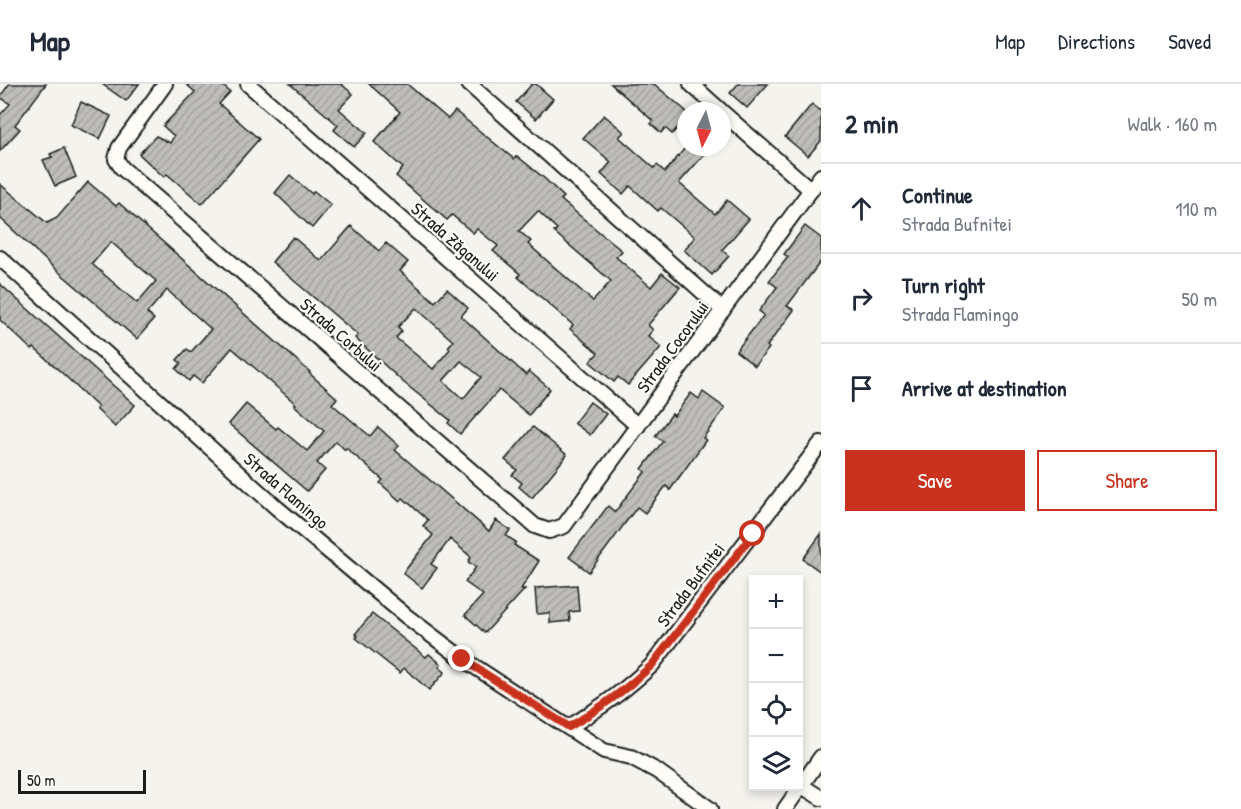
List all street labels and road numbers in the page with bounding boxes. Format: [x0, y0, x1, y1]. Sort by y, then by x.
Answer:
street label: Strada Zăganului [406, 196, 505, 287]
street label: Strada Corbului [295, 292, 388, 377]
street label: Strada Cocorului [631, 296, 714, 398]
street label: Strada Flamingo [239, 447, 334, 534]
street label: Strada Bufnitei [651, 538, 730, 632]

